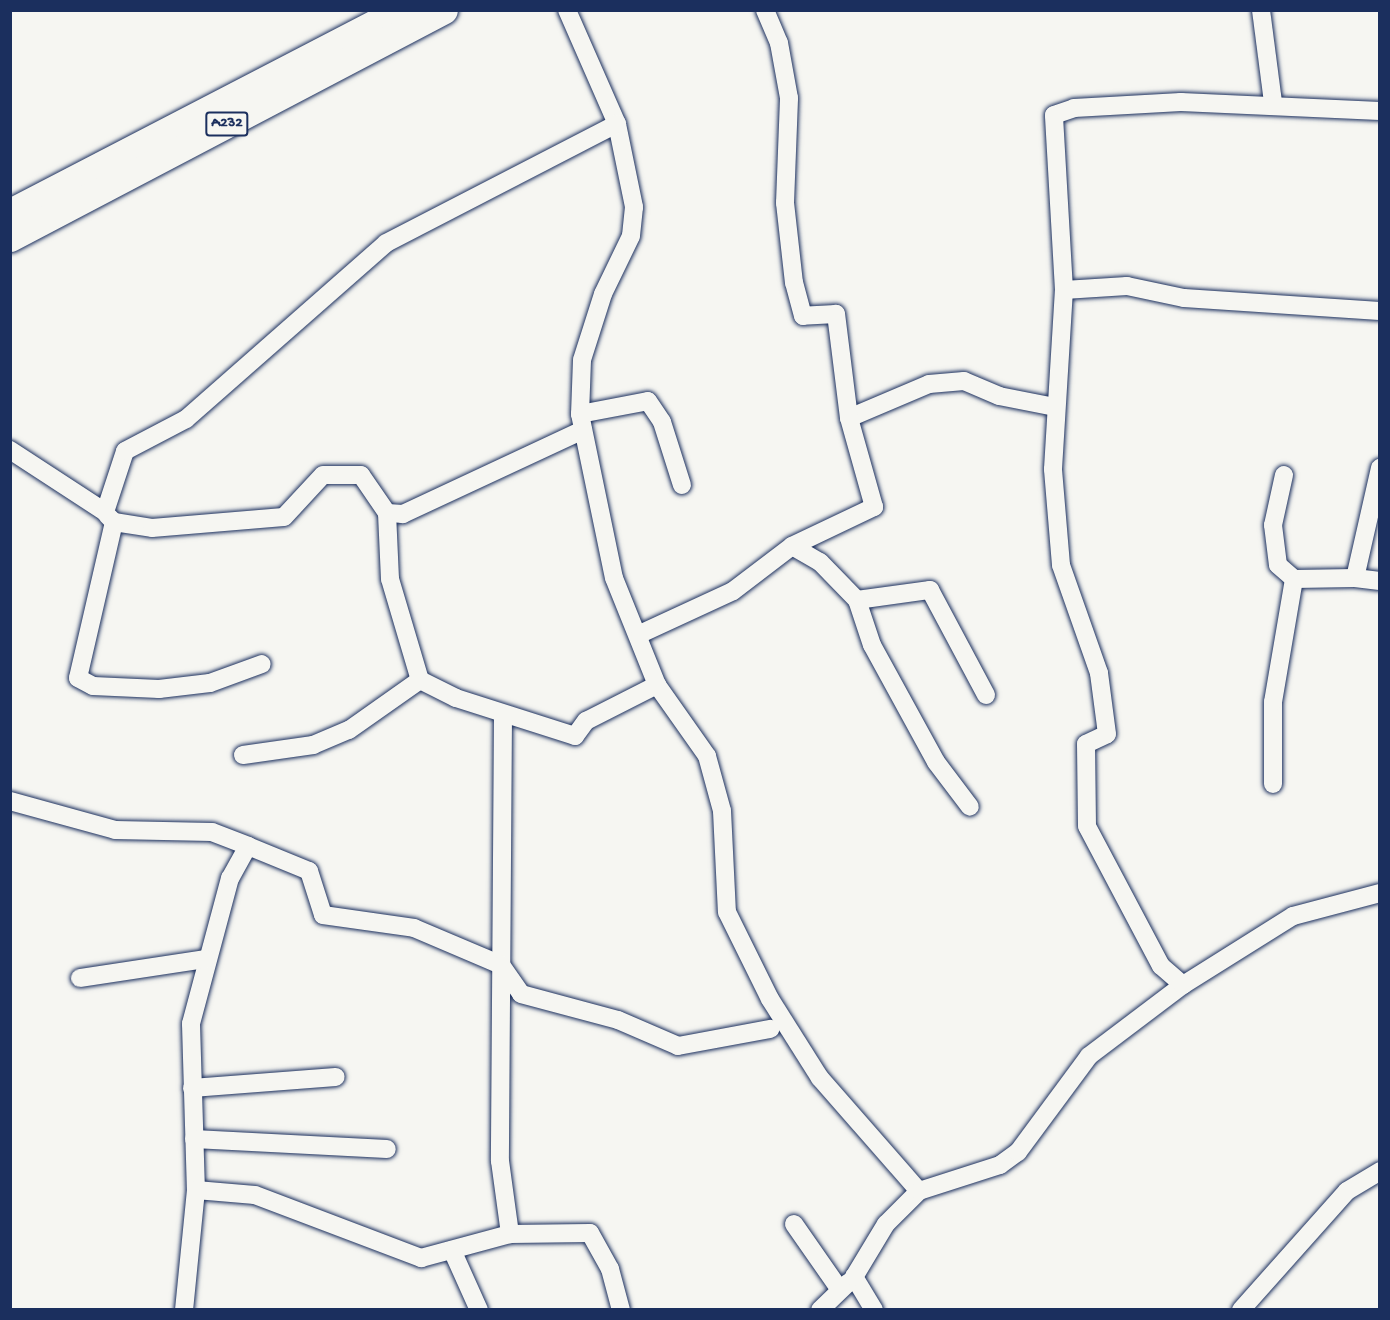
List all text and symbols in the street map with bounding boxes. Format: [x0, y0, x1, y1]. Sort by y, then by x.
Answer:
road number: A232 [204, 112, 250, 136]

